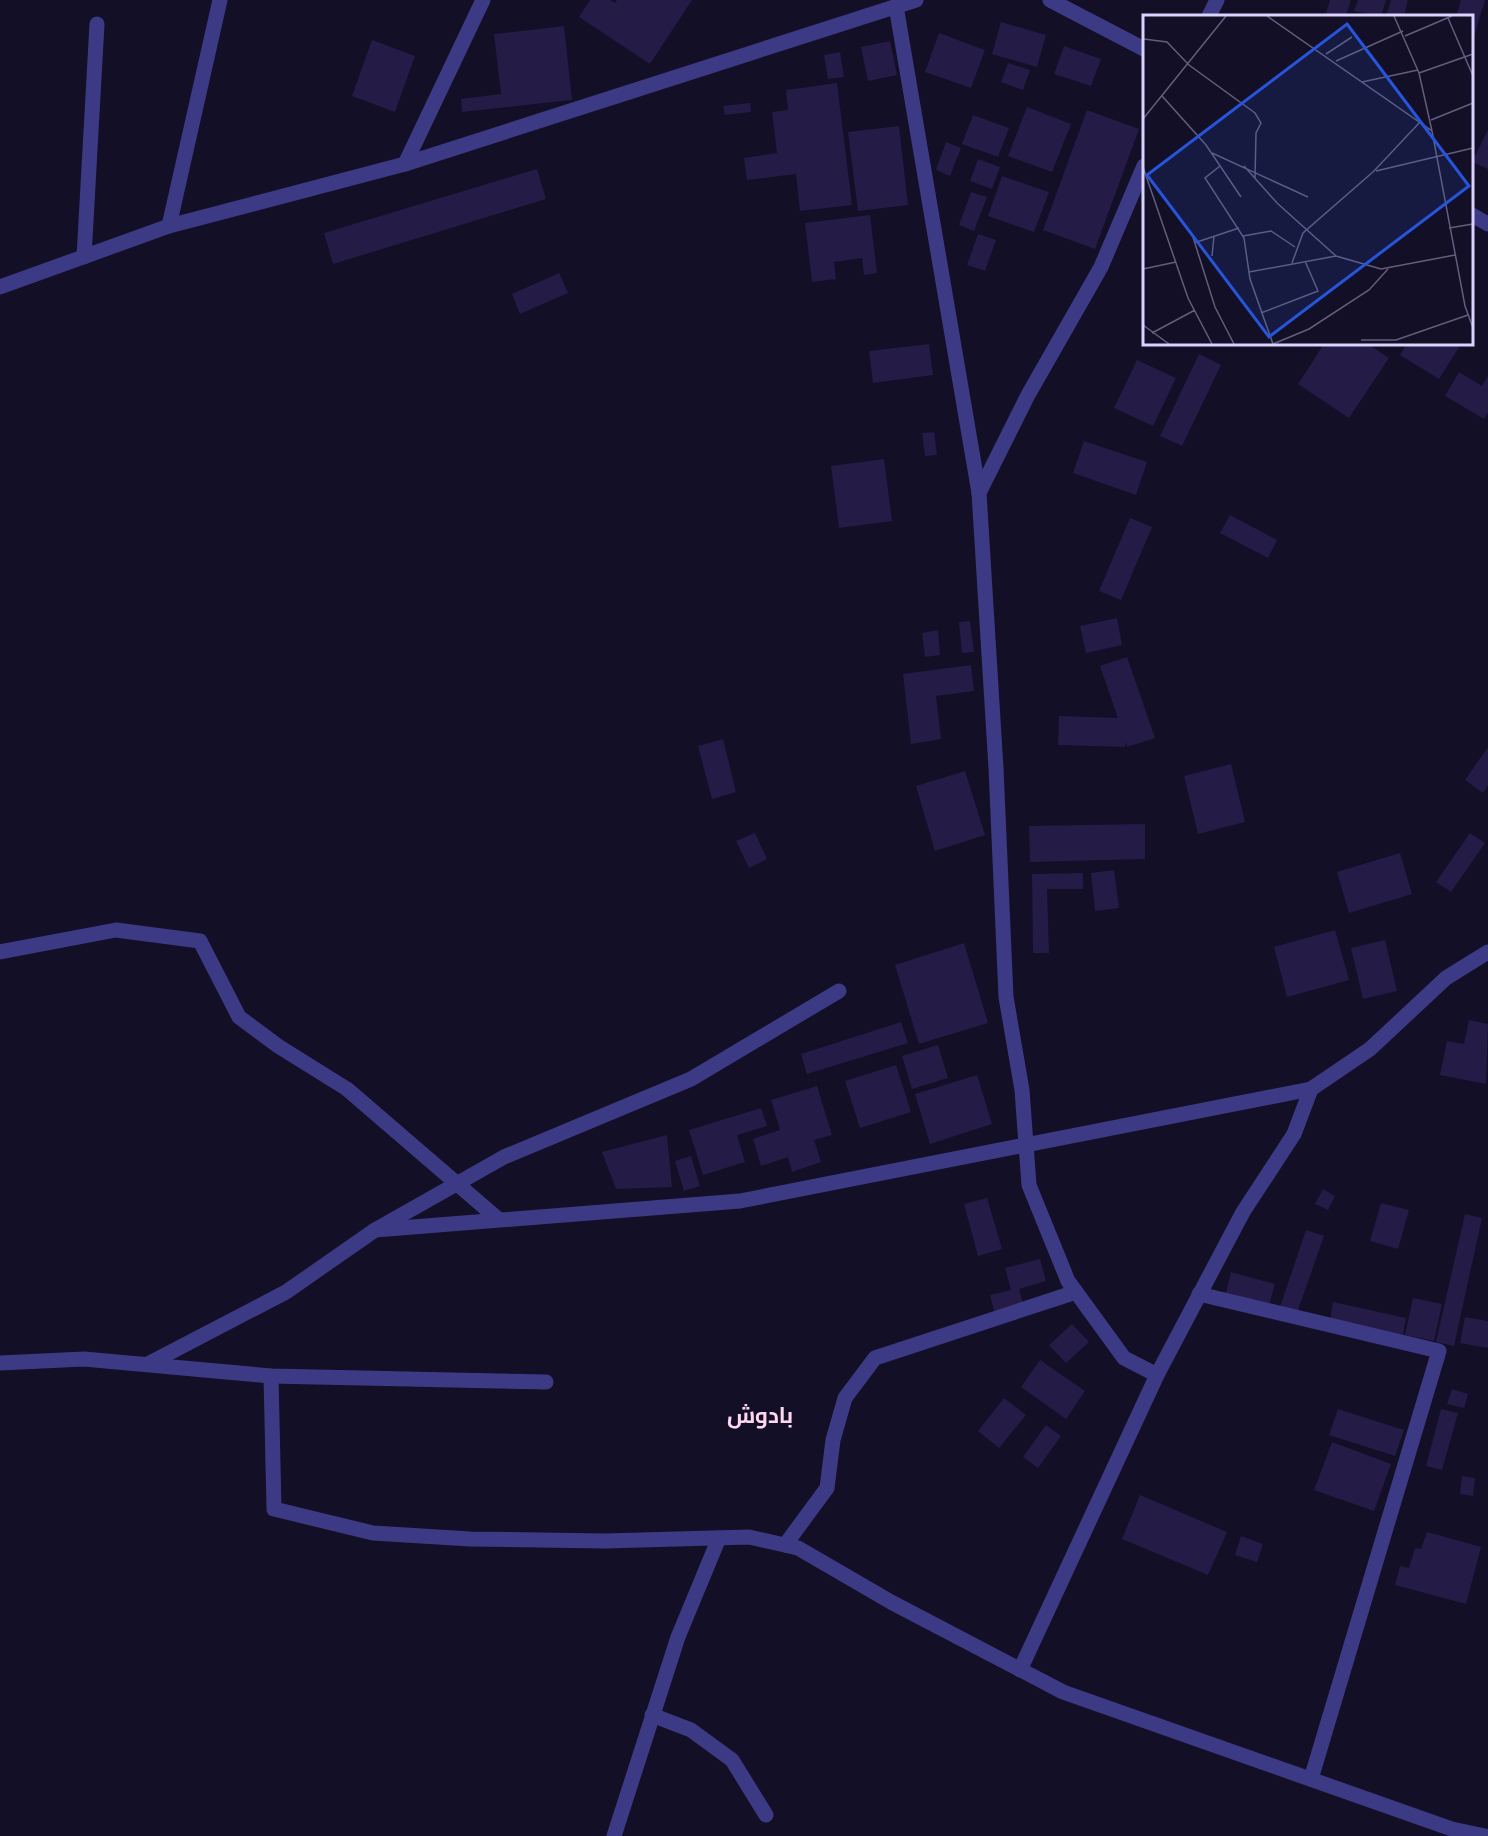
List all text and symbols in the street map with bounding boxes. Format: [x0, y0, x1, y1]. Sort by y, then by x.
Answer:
inset map [1143, 15, 1473, 345]
district label: بادوش [727, 1400, 793, 1431]

